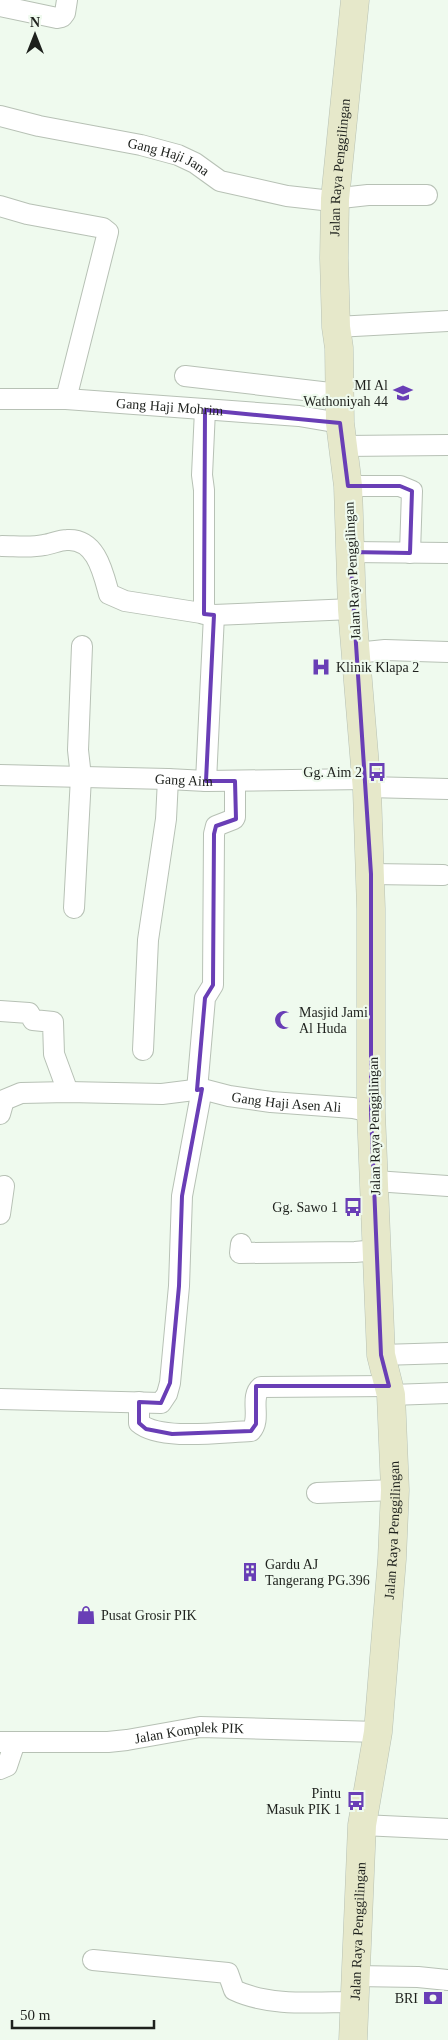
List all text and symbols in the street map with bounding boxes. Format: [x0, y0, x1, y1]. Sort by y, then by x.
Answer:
north arrow [10, 10, 60, 60]
text: N [30, 15, 40, 30]
street label: Jalan Raya Penggilingan [327, 98, 353, 237]
street label: Gang Haji Jana [127, 136, 213, 179]
place label: MI Al Wathoniyah 44 [303, 378, 388, 409]
school or university icon: MI Al Wathoniyah 44 [392, 382, 414, 404]
street label: Gang Haji Mohrim [116, 396, 224, 418]
street label: Jalan Raya Penggilingan [341, 501, 364, 640]
hospital icon: Klinik Klapa 2 [310, 656, 332, 678]
place label: Klinik Klapa 2 [336, 660, 419, 675]
bus stop icon: Gg. Aim 2 [366, 761, 388, 783]
place label: Gg. Aim 2 [303, 765, 362, 780]
street label: Gang Aim [155, 772, 213, 789]
place label: Masjid Jami Al Huda [299, 1005, 368, 1036]
mosque icon: Masjid Jami Al Huda [273, 1009, 295, 1031]
street label: Jalan Raya Penggilingan [366, 1057, 383, 1195]
street label: Gang Haji Asen Ali [231, 1089, 342, 1115]
bus stop icon: Gg. Sawo 1 [342, 1196, 364, 1218]
place label: Gg. Sawo 1 [272, 1200, 338, 1215]
street label: Jalan Raya Penggilingan [382, 1461, 403, 1600]
place label: Gardu AJ Tangerang PG.396 [265, 1557, 370, 1588]
building icon: Gardu AJ Tangerang PG.396 [239, 1561, 261, 1583]
shop icon: Pusat Grosir PIK [75, 1604, 97, 1626]
place label: Pusat Grosir PIK [101, 1608, 197, 1623]
street label: Jalan Komplek PIK [133, 1720, 244, 1747]
place label: Pintu Masuk PIK 1 [266, 1786, 341, 1817]
bus stop icon: Pintu Masuk PIK 1 [345, 1790, 367, 1812]
street label: Jalan Raya Penggilingan [348, 1862, 368, 2001]
bank icon: BRI [422, 1987, 444, 2009]
place label: BRI [395, 1991, 418, 2006]
scale bar [12, 1998, 155, 2030]
text: 50 m [20, 2007, 51, 2023]

